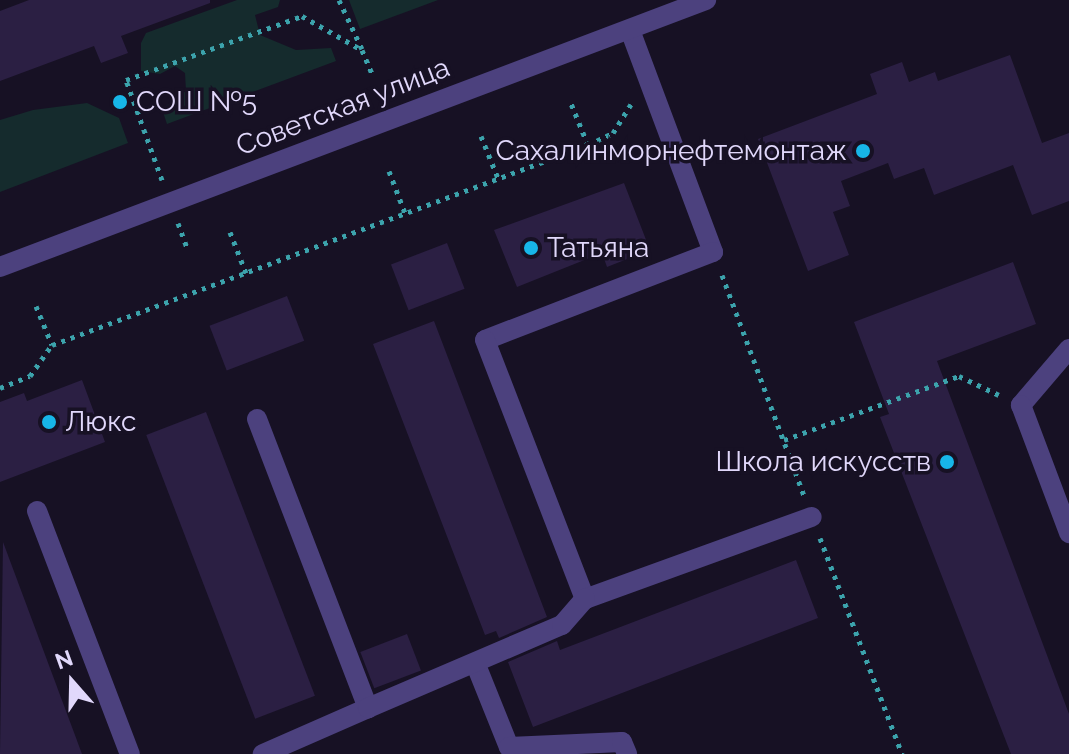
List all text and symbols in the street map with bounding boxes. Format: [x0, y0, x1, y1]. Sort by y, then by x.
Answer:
street label: Советская улица [231, 51, 455, 163]
place label: СОШ №5 [136, 85, 257, 119]
marker: СОШ №5 [111, 93, 129, 111]
place label: Сахалинморнефтемонтаж [496, 134, 847, 168]
marker: Сахалинморнефтемонтаж [854, 142, 872, 160]
place label: Татьяна [547, 231, 649, 265]
marker: Татьяна [522, 239, 540, 257]
place label: Люкс [65, 405, 136, 439]
marker: Люкс [40, 413, 58, 431]
place label: Школа искусств [715, 445, 931, 479]
marker: Школа искусств [938, 453, 956, 471]
north arrow [32, 642, 112, 722]
text: N [51, 644, 76, 675]

